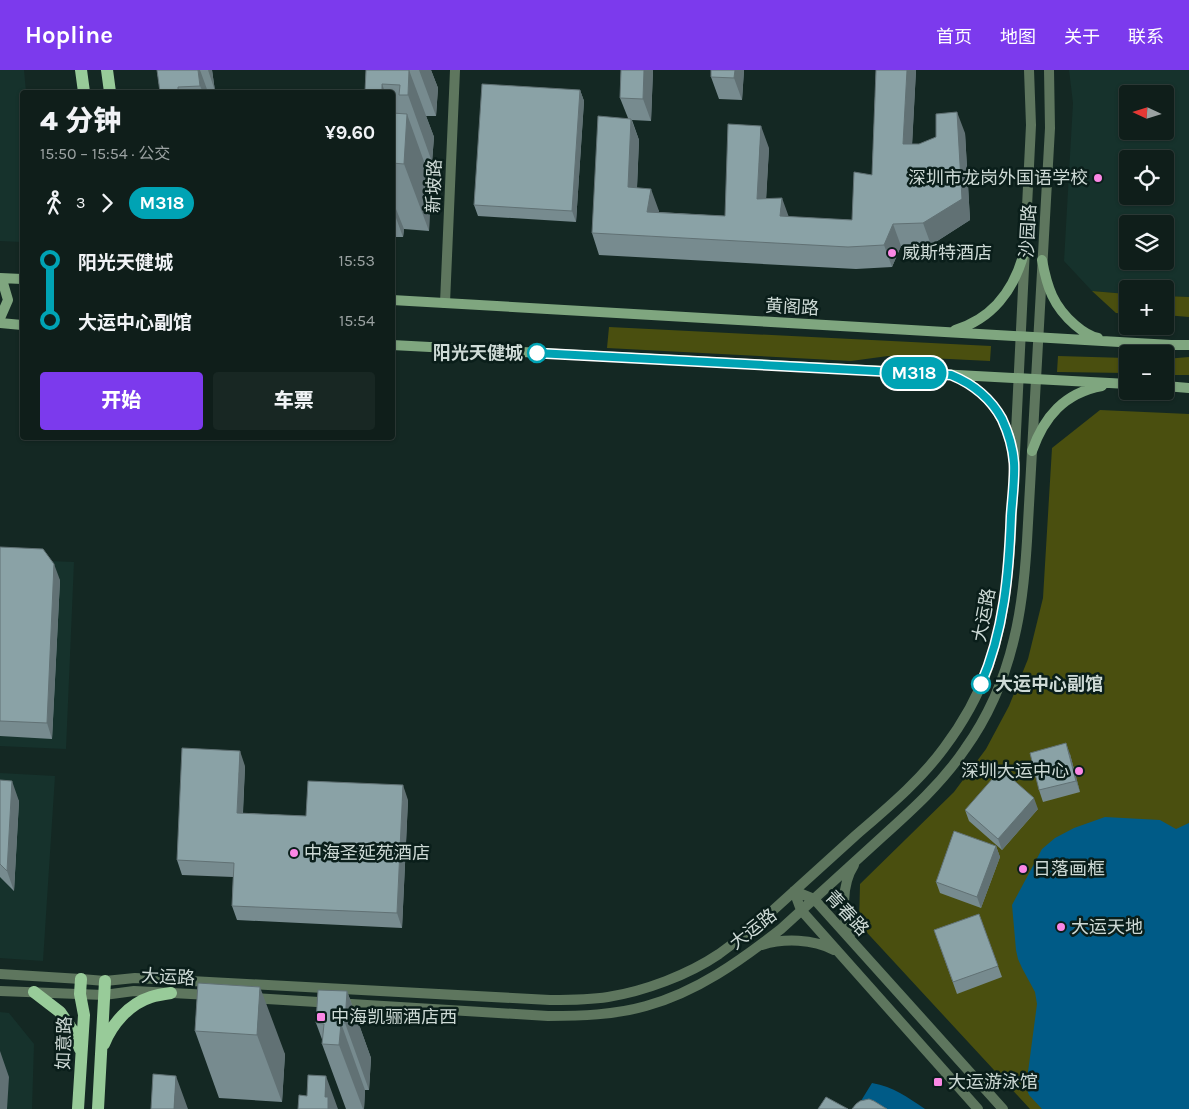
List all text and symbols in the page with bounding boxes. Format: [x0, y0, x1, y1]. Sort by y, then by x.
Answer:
text: Hopline [25, 21, 113, 49]
text: 首页 [936, 26, 972, 48]
text: 地图 [1000, 26, 1036, 48]
text: 关于 [1064, 26, 1100, 48]
text: 联系 [1128, 26, 1164, 48]
north arrow [1119, 85, 1174, 140]
map controls [1119, 85, 1174, 400]
text: 4 分钟 [40, 104, 121, 137]
text: ¥9.60 [325, 122, 375, 144]
text: 15:50 – 15:54 · 公交 [40, 144, 170, 163]
button: locate [1119, 150, 1174, 205]
street label: 新坡路 [422, 159, 446, 213]
place label: 深圳市龙岗外国语学校 [908, 167, 1088, 189]
marker: 深圳市龙岗外国语学校 [1092, 172, 1104, 184]
icon: walk [40, 189, 68, 217]
icon: forward [93, 189, 121, 217]
text: M318 [139, 192, 184, 214]
text: 3 [76, 193, 85, 212]
street label: 沙园路 [1016, 203, 1040, 259]
button: layers [1119, 215, 1174, 270]
place label: 威斯特酒店 [902, 242, 992, 264]
marker: 威斯特酒店 [886, 247, 898, 259]
text: 15:53 [339, 251, 375, 270]
text: 阳光天健城 [78, 252, 173, 274]
button: + [1119, 280, 1174, 335]
street label: 黄阁路 [764, 295, 820, 319]
text: 15:54 [339, 311, 375, 330]
text: 大运中心副馆 [78, 312, 192, 334]
place label: 阳光天健城 [433, 342, 523, 364]
marker: 阳光天健城 [527, 343, 547, 363]
button: − [1119, 345, 1174, 400]
line badge: M318 [879, 357, 949, 389]
text: M318 [892, 362, 937, 384]
button: 开始 [40, 372, 203, 430]
button: 车票 [213, 372, 375, 430]
street label: 大运路 [968, 586, 1000, 644]
place label: 大运中心副馆 [995, 673, 1103, 695]
marker: 大运中心副馆 [971, 674, 991, 694]
place label: 深圳大运中心 [961, 760, 1069, 782]
marker: 深圳大运中心 [1073, 765, 1085, 777]
place label: 中海圣延苑酒店 [304, 842, 430, 864]
marker: 中海圣延苑酒店 [288, 847, 300, 859]
place label: 日落画框 [1033, 858, 1105, 880]
marker: 日落画框 [1017, 863, 1029, 875]
street label: 青春路 [821, 886, 873, 940]
street label: 大运路 [725, 904, 781, 954]
place label: 大运天地 [1071, 916, 1143, 938]
marker: 大运天地 [1055, 921, 1067, 933]
street label: 大运路 [140, 965, 196, 989]
place label: 中海凯骊酒店西 [331, 1006, 457, 1028]
marker: 中海凯骊酒店西 [315, 1011, 327, 1023]
street label: 如意路 [52, 1016, 76, 1070]
place label: 大运游泳馆 [948, 1071, 1038, 1093]
marker: 大运游泳馆 [932, 1076, 944, 1088]

